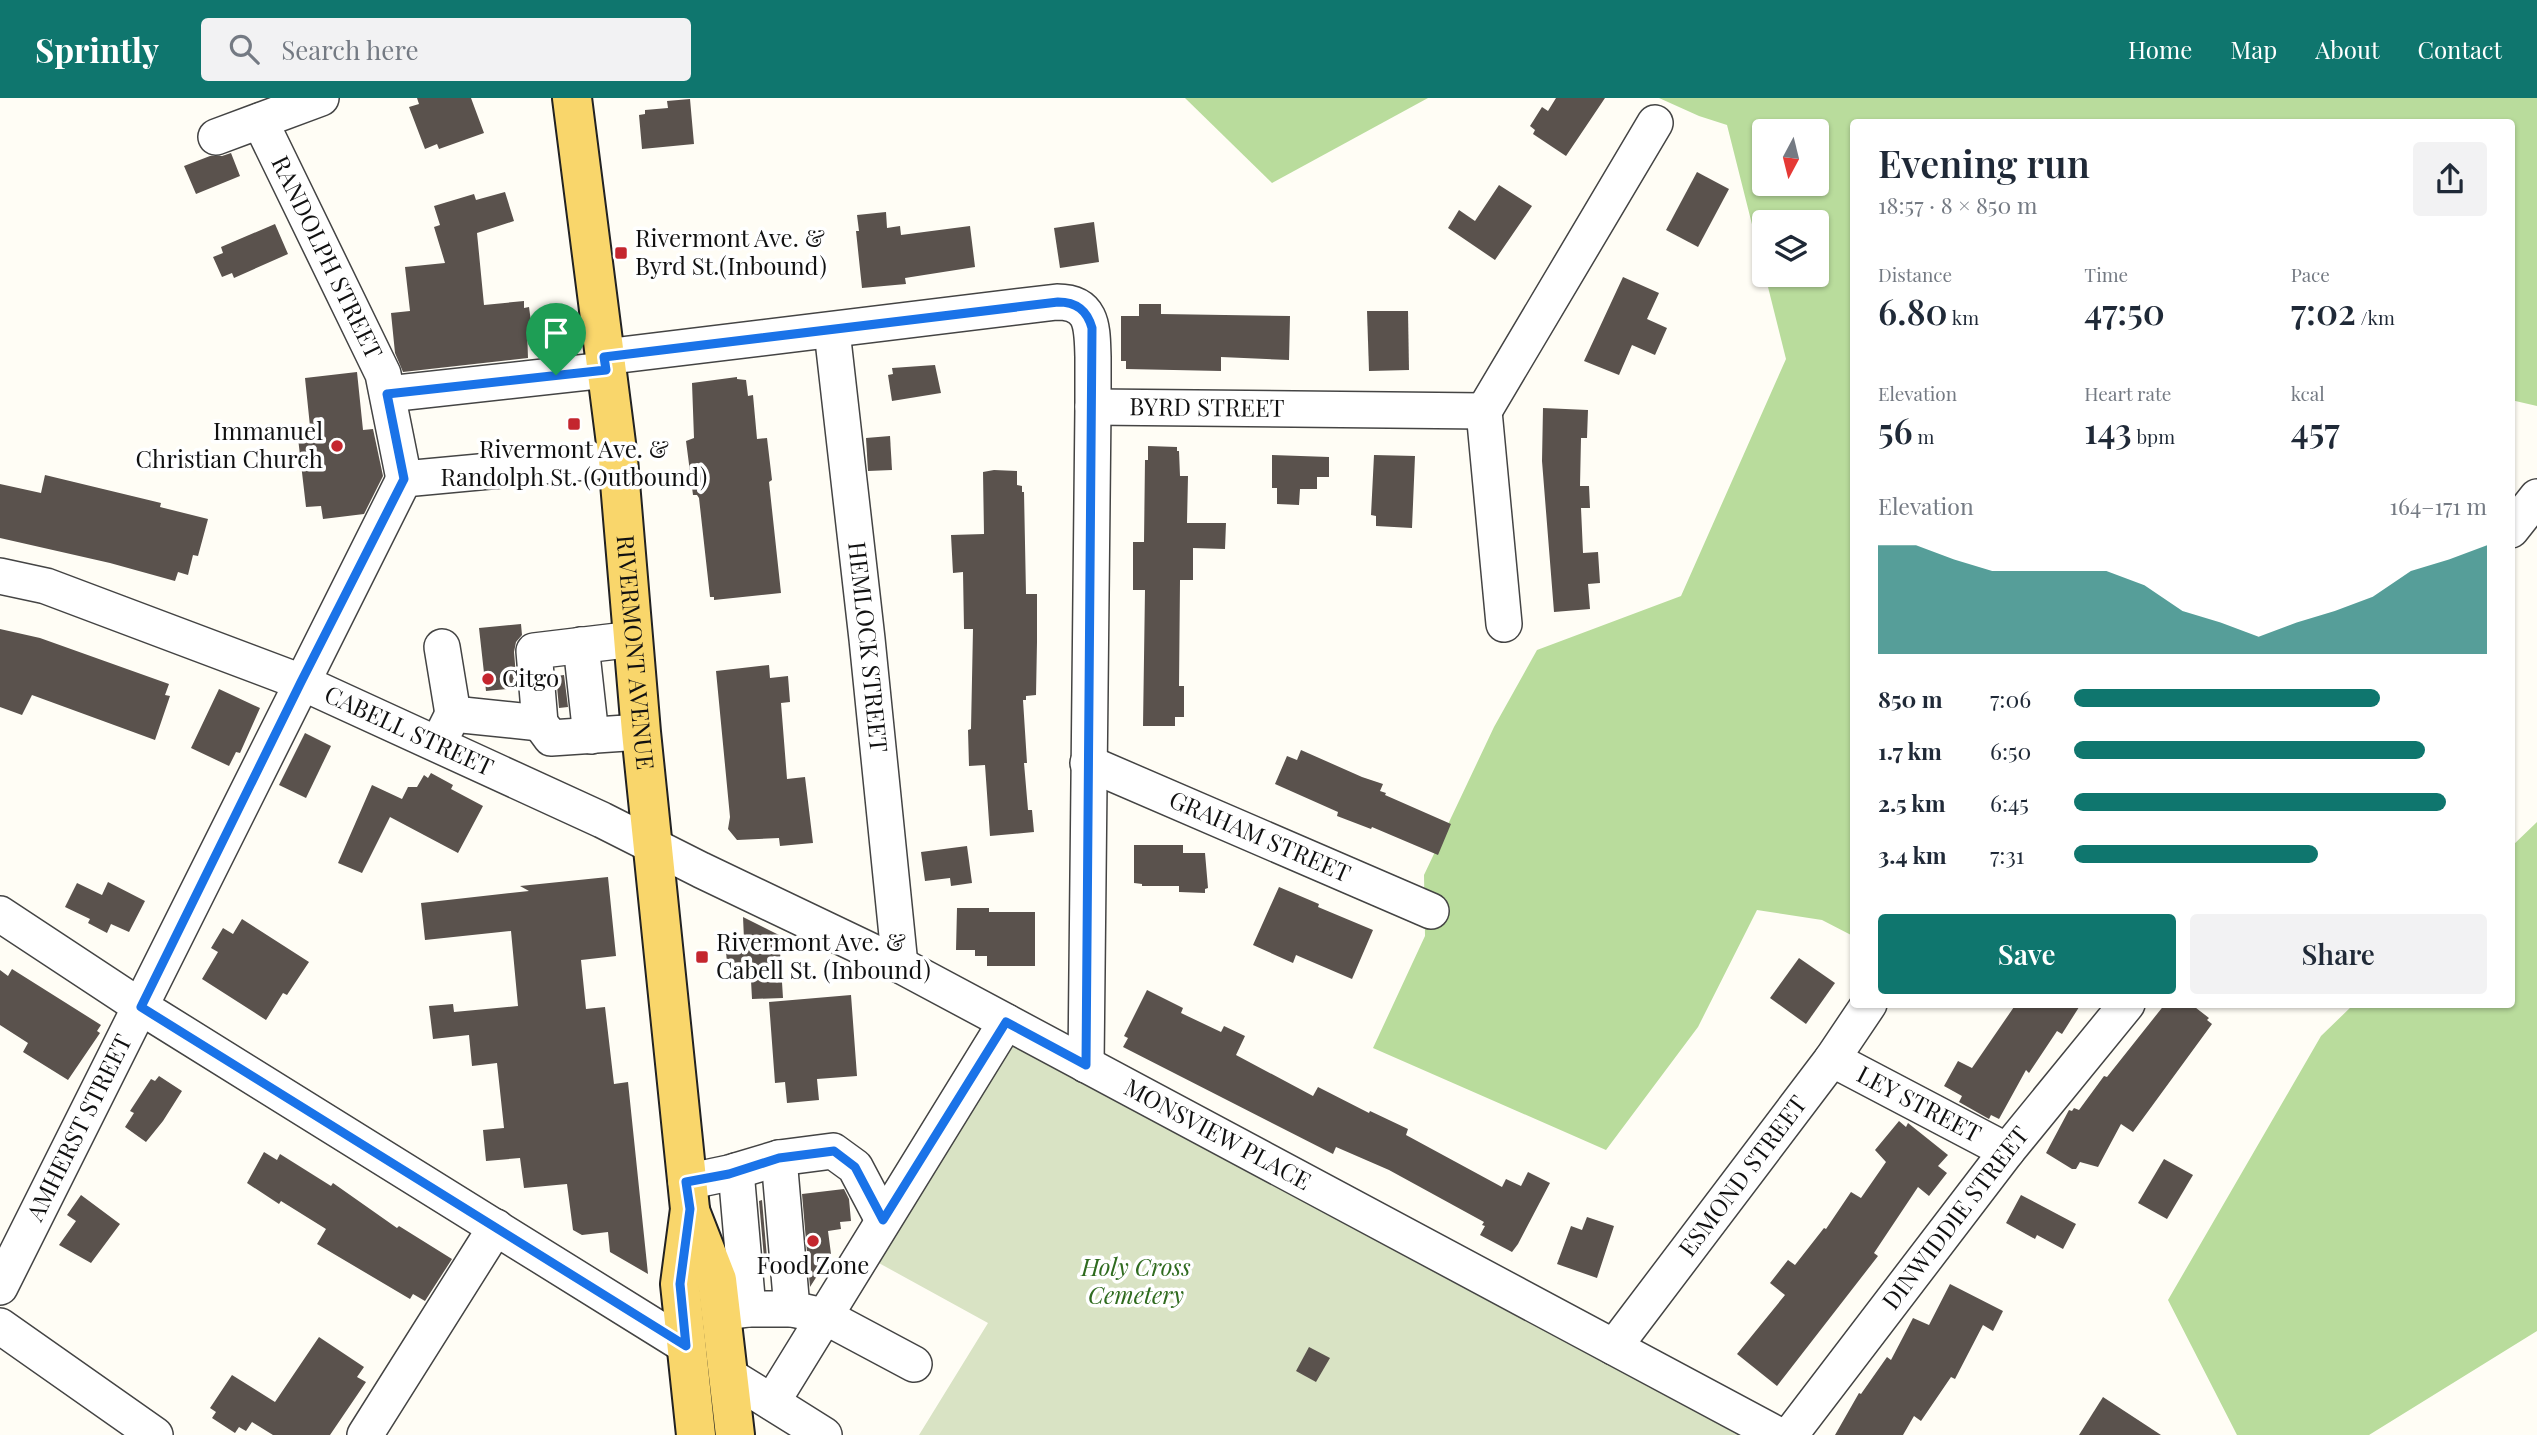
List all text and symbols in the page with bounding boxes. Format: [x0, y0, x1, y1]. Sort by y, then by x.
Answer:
search box [201, 18, 691, 81]
text: Sprintly [35, 27, 159, 71]
icon: search [225, 30, 263, 68]
text: Search here [281, 32, 419, 67]
text: Home [2128, 33, 2192, 65]
text: Map [2230, 33, 2277, 65]
text: About [2315, 33, 2379, 65]
text: Contact [2417, 33, 2502, 65]
north arrow [1752, 119, 1829, 196]
map controls [1752, 119, 1829, 287]
text: Evening run [1878, 137, 2090, 188]
button: share [2413, 142, 2487, 216]
street label: RANDOLPH STREET [265, 150, 391, 364]
text: 18:57 · 8 × 850 m [1878, 189, 2037, 220]
button: layers [1752, 210, 1829, 287]
place label: Rivermont Ave. & Byrd St.(Inbound) [635, 221, 827, 281]
marker: Rivermont Ave. & Byrd St.(Inbound) [613, 245, 629, 261]
text: Distance [1878, 261, 1952, 287]
text: Time [2084, 261, 2128, 287]
text: Pace [2291, 261, 2330, 287]
text: 6.80 [1878, 287, 1948, 334]
text: 47:50 [2084, 287, 2165, 334]
text: 7:02 [2291, 287, 2356, 334]
pin [526, 303, 586, 375]
text: km [1948, 304, 1979, 330]
text: /km [2356, 304, 2395, 330]
icon: arrive [537, 314, 575, 352]
text: Elevation [1878, 380, 1957, 406]
text: Heart rate [2084, 380, 2171, 406]
text: kcal [2291, 380, 2325, 406]
street label: BYRD STREET [1129, 389, 1285, 423]
text: 56 [1878, 406, 1913, 453]
text: 143 [2084, 406, 2132, 453]
text: 457 [2291, 406, 2340, 453]
place label: Immanuel Christian Church [136, 414, 323, 474]
marker: Rivermont Ave. & Randolph St. (Outbound) [566, 416, 582, 432]
text: m [1913, 423, 1934, 449]
text: bpm [2132, 423, 2175, 449]
place label: Rivermont Ave. & Randolph St. (Outbound) [441, 432, 707, 492]
marker: Immanuel Christian Church [329, 438, 345, 454]
text: Elevation [1878, 490, 1974, 521]
text: 164–171 m [2390, 490, 2487, 521]
street label: RIVERMONT AVENUE [610, 534, 663, 771]
street label: HEMLOCK STREET [842, 540, 896, 754]
place label: Citgo [502, 661, 559, 693]
marker: Citgo [480, 671, 496, 687]
street label: CABELL STREET [320, 677, 499, 782]
text: 850 m [1878, 683, 1942, 714]
text: 7:06 [1990, 683, 2031, 714]
text: 1.7 km [1878, 735, 1942, 766]
text: 6:50 [1990, 735, 2031, 766]
street label: GRAHAM STREET [1165, 782, 1356, 888]
text: 2.5 km [1878, 787, 1945, 818]
text: 6:45 [1990, 787, 2029, 818]
text: 3.4 km [1878, 839, 1947, 870]
text: 7:31 [1990, 839, 2024, 870]
button: Save [1878, 914, 2176, 994]
button: Share [2190, 914, 2487, 994]
place label: Rivermont Ave. & Cabell St. (Inbound) [716, 925, 931, 985]
marker: Rivermont Ave. & Cabell St. (Inbound) [694, 949, 710, 965]
street label: AMHERST STREET [17, 1028, 138, 1227]
street label: LEY STREET [1852, 1057, 1987, 1149]
street label: MONSVIEW PLACE [1119, 1070, 1317, 1196]
street label: ESMOND STREET [1670, 1088, 1813, 1262]
street label: DINWIDDIE STREET [1874, 1119, 2035, 1315]
marker: Food Zone [805, 1233, 821, 1249]
place label: Food Zone [756, 1248, 870, 1280]
park label: Holy Cross Cemetery [1080, 1250, 1191, 1310]

